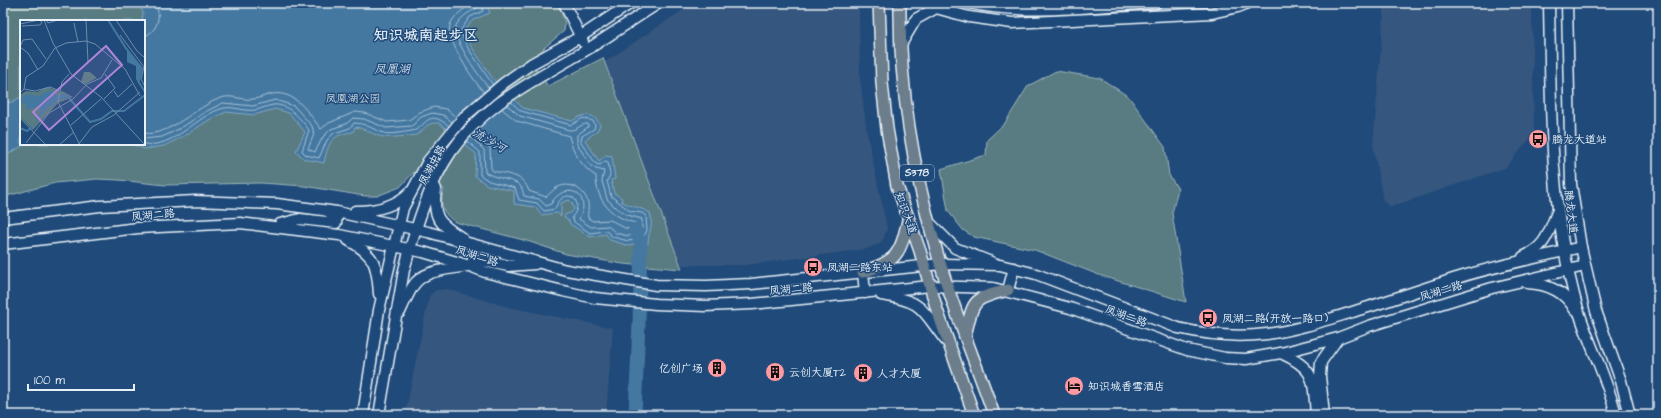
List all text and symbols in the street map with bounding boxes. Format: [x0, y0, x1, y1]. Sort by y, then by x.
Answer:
inset map [20, 20, 145, 145]
district label: 知识城南起步区 [373, 25, 479, 46]
water label: 凤凰湖 [374, 61, 411, 78]
park label: 凤凰湖公园 [326, 91, 381, 106]
water label: 流沙河 [469, 125, 511, 158]
bus stop icon: 腾龙大道站 [1527, 128, 1549, 150]
place label: 腾龙大道站 [1552, 132, 1607, 147]
street label: 凤湖中路 [415, 142, 449, 188]
road number: S378 [900, 165, 934, 181]
street label: 腾龙大道 [1561, 189, 1581, 235]
street label: 知识大道 [892, 190, 920, 236]
street label: 凤湖二路 [130, 206, 176, 224]
street label: 凤湖二路 [454, 242, 500, 270]
bus stop icon: 凤湖二路东站 [802, 256, 824, 278]
place label: 凤湖二路东站 [827, 260, 893, 275]
street label: 凤湖二路 [1418, 277, 1464, 305]
street label: 凤湖二路 [768, 280, 814, 298]
street label: 凤湖二路 [1103, 301, 1149, 331]
bus stop icon: 凤湖二路(开放一路口) [1197, 307, 1219, 329]
place label: 凤湖二路(开放一路口) [1222, 311, 1328, 326]
building icon: 亿创广场 [706, 357, 728, 379]
place label: 亿创广场 [659, 361, 703, 376]
building icon: 云创大厦T2 [764, 361, 786, 383]
building icon: 人才大厦 [852, 362, 874, 384]
place label: 云创大厦T2 [789, 365, 847, 380]
scale bar [28, 366, 134, 392]
place label: 人才大厦 [877, 366, 921, 381]
text: 100 m [34, 372, 65, 389]
hotel icon: 知识城香雪酒店 [1063, 375, 1085, 397]
place label: 知识城香雪酒店 [1088, 379, 1165, 394]

